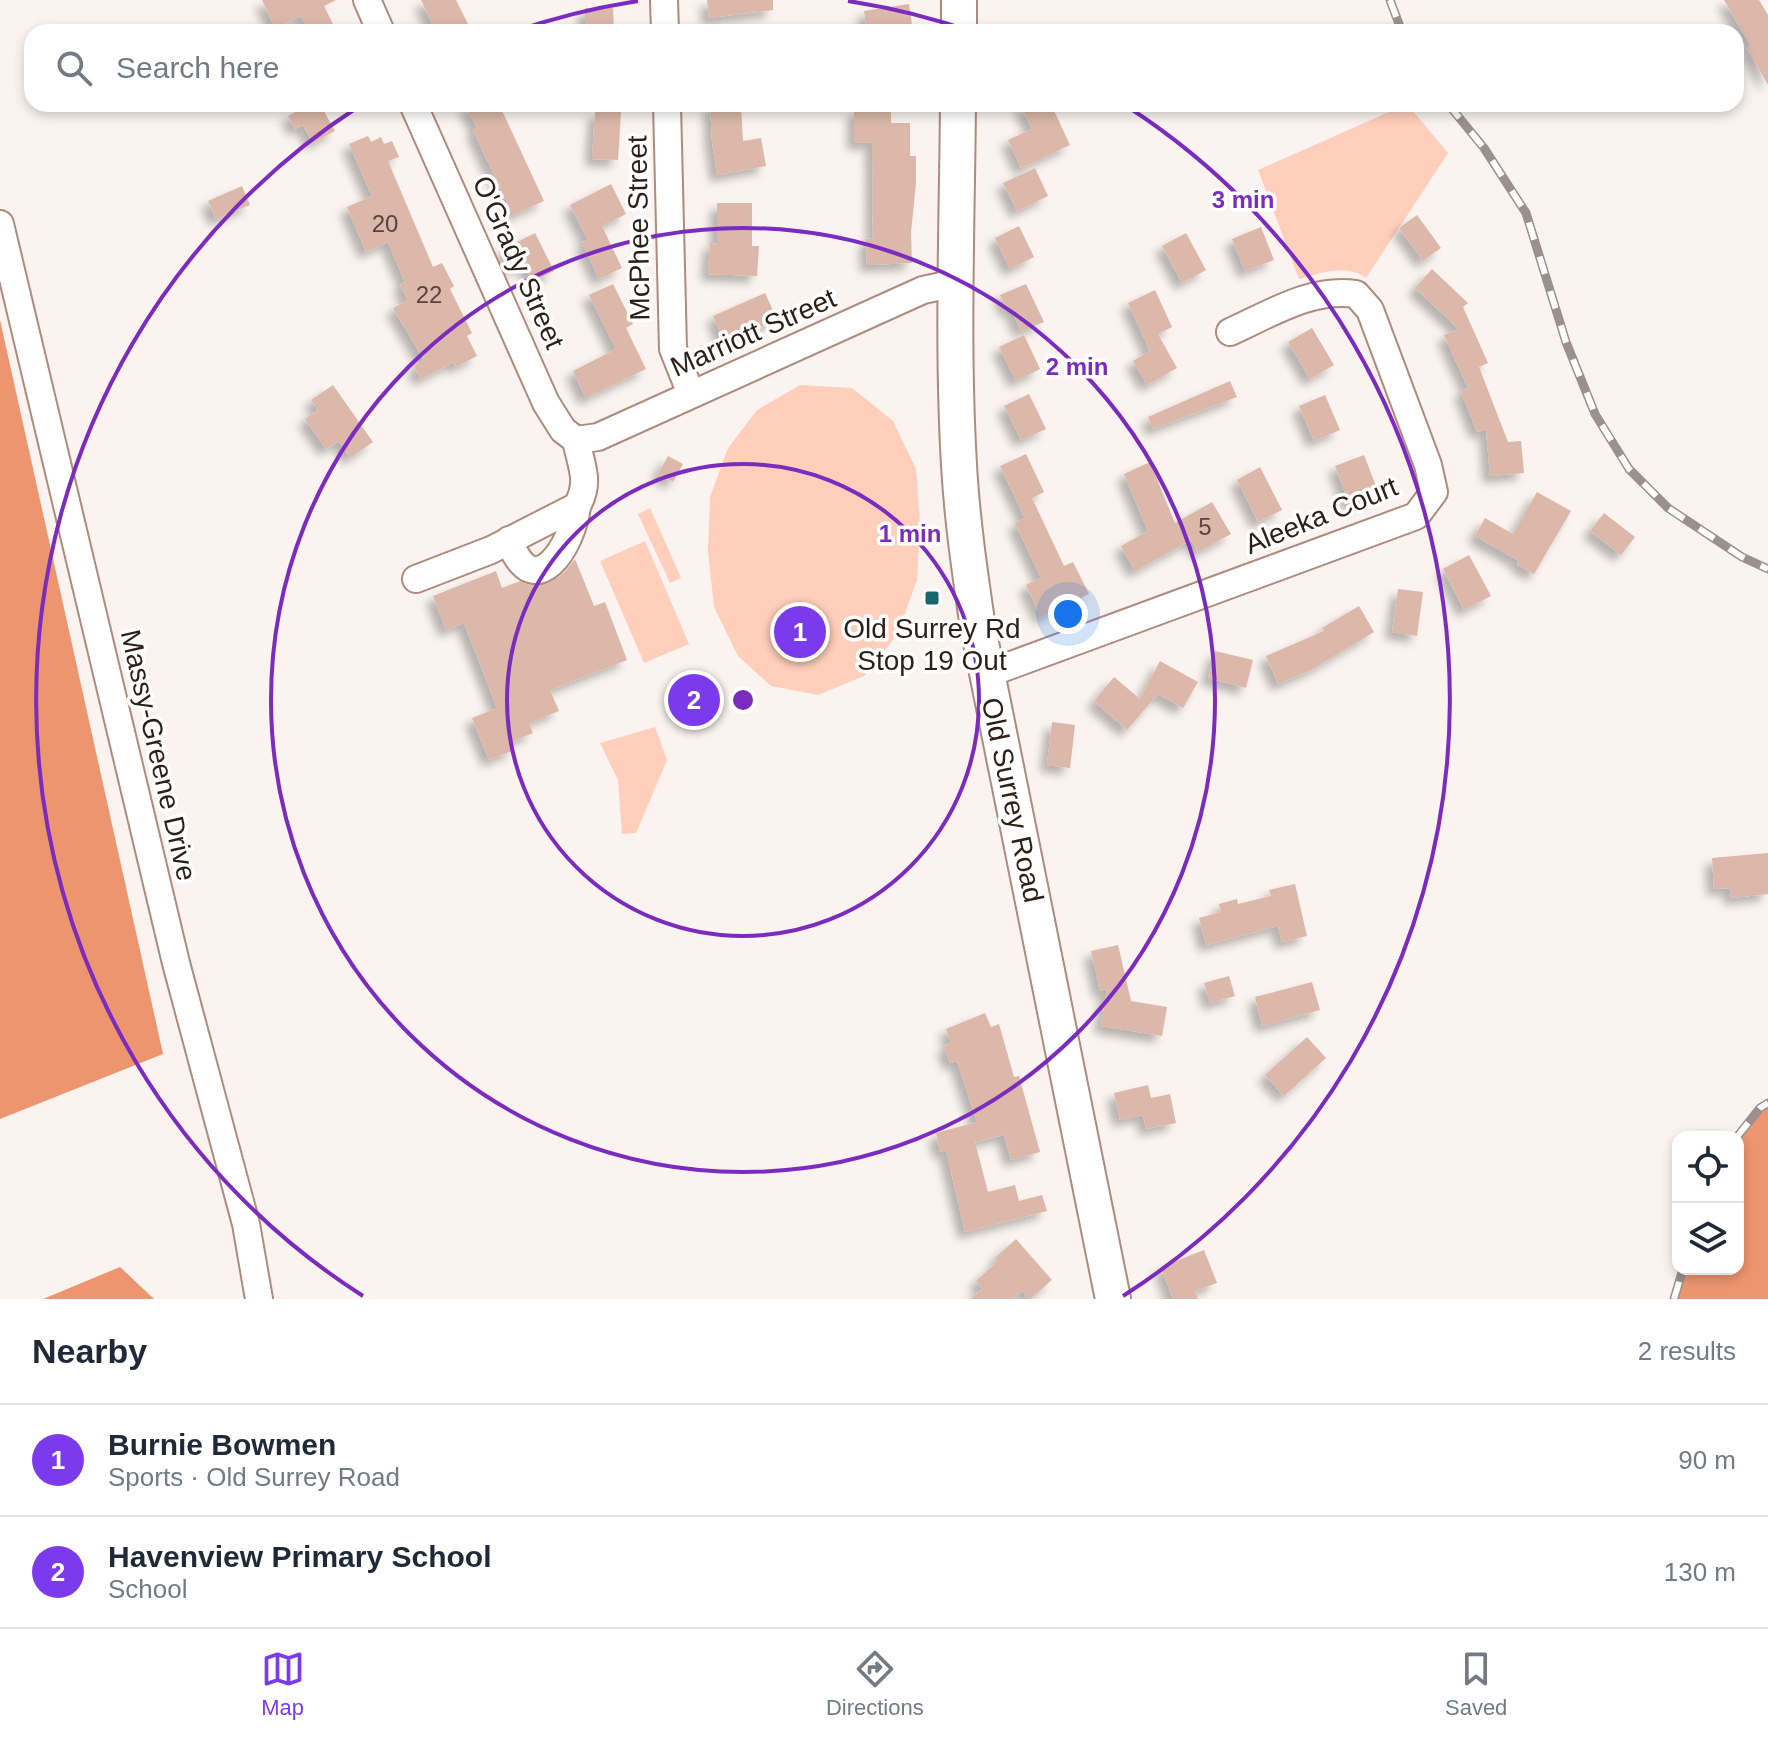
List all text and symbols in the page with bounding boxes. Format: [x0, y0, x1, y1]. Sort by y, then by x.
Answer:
search box [24, 24, 1744, 112]
icon: search [52, 46, 96, 90]
text: Search here [116, 51, 279, 84]
street label: McPhee Street [621, 135, 656, 321]
street label: O'Grady Street [467, 171, 571, 354]
text: 3 min [1212, 186, 1274, 213]
house number: 20 [372, 210, 398, 237]
house number: 22 [416, 281, 442, 308]
street label: Marriott Street [666, 282, 841, 383]
text: 2 min [1046, 353, 1108, 380]
street label: Aleeka Court [1240, 471, 1402, 560]
house number: 5 [1198, 513, 1212, 540]
text: 1 min [879, 520, 941, 547]
marker: Old Surrey Rd Stop 19 Out [923, 589, 941, 607]
your location [1048, 594, 1088, 634]
pin: 1 [774, 602, 826, 662]
place label: Old Surrey Rd Stop 19 Out [843, 613, 1021, 676]
street label: Massy-Greene Drive [115, 627, 202, 884]
pin: 2 [668, 670, 720, 730]
centre of rings [729, 686, 757, 714]
street label: Old Surrey Road [976, 695, 1049, 905]
map controls [1672, 1131, 1744, 1275]
button: locate [1672, 1131, 1744, 1203]
button: layers [1672, 1203, 1744, 1275]
text: Nearby [32, 1332, 147, 1370]
text: 2 results [1638, 1336, 1736, 1366]
text: Burnie Bowmen [108, 1428, 336, 1461]
text: 1 [51, 1445, 65, 1475]
text: 90 m [1678, 1445, 1736, 1475]
text: Sports · Old Surrey Road [108, 1462, 400, 1492]
text: Havenview Primary School [108, 1540, 492, 1573]
text: 2 [51, 1557, 65, 1587]
text: 130 m [1664, 1557, 1736, 1587]
text: School [108, 1574, 188, 1604]
tab: Map [261, 1647, 305, 1721]
tab: Directions [826, 1647, 924, 1721]
tab: Saved [1445, 1647, 1507, 1721]

